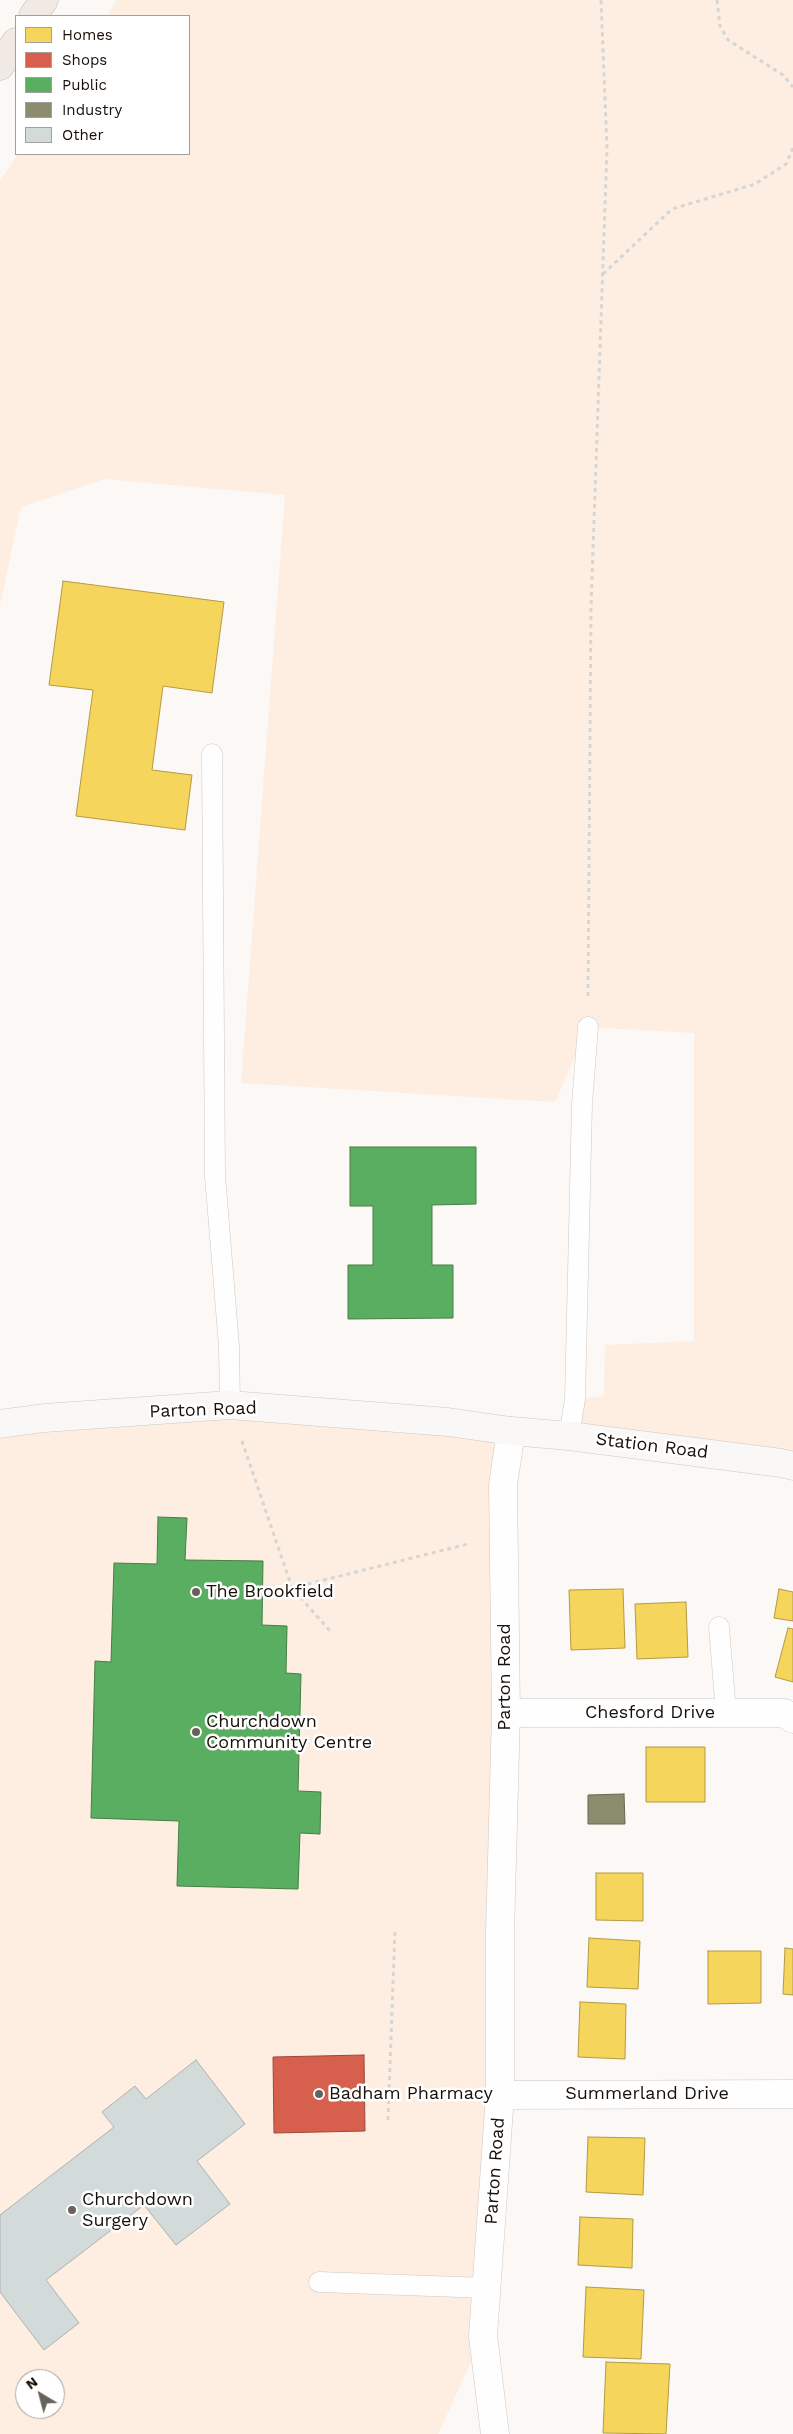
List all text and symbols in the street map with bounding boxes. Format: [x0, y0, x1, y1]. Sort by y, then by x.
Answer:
legend [15, 15, 190, 155]
text: Homes [62, 26, 113, 44]
text: Shops [62, 51, 107, 69]
text: Public [62, 76, 107, 94]
text: Industry [62, 101, 122, 119]
text: Other [62, 126, 104, 144]
street label: Parton Road [149, 1397, 257, 1423]
street label: Station Road [594, 1428, 710, 1464]
place label: The Brookfield [206, 1581, 334, 1603]
marker: The Brookfield [190, 1586, 202, 1598]
street label: Parton Road [494, 1623, 516, 1731]
street label: Chesford Drive [585, 1702, 715, 1724]
place label: Churchdown Community Centre [206, 1711, 372, 1754]
marker: Churchdown Community Centre [190, 1726, 202, 1738]
place label: Badham Pharmacy [329, 2083, 493, 2105]
street label: Summerland Drive [565, 2083, 729, 2105]
marker: Badham Pharmacy [313, 2088, 325, 2100]
street label: Parton Road [480, 2117, 510, 2225]
place label: Churchdown Surgery [82, 2189, 193, 2232]
marker: Churchdown Surgery [66, 2204, 78, 2216]
north arrow [15, 2369, 65, 2419]
text: N [23, 2373, 41, 2392]

